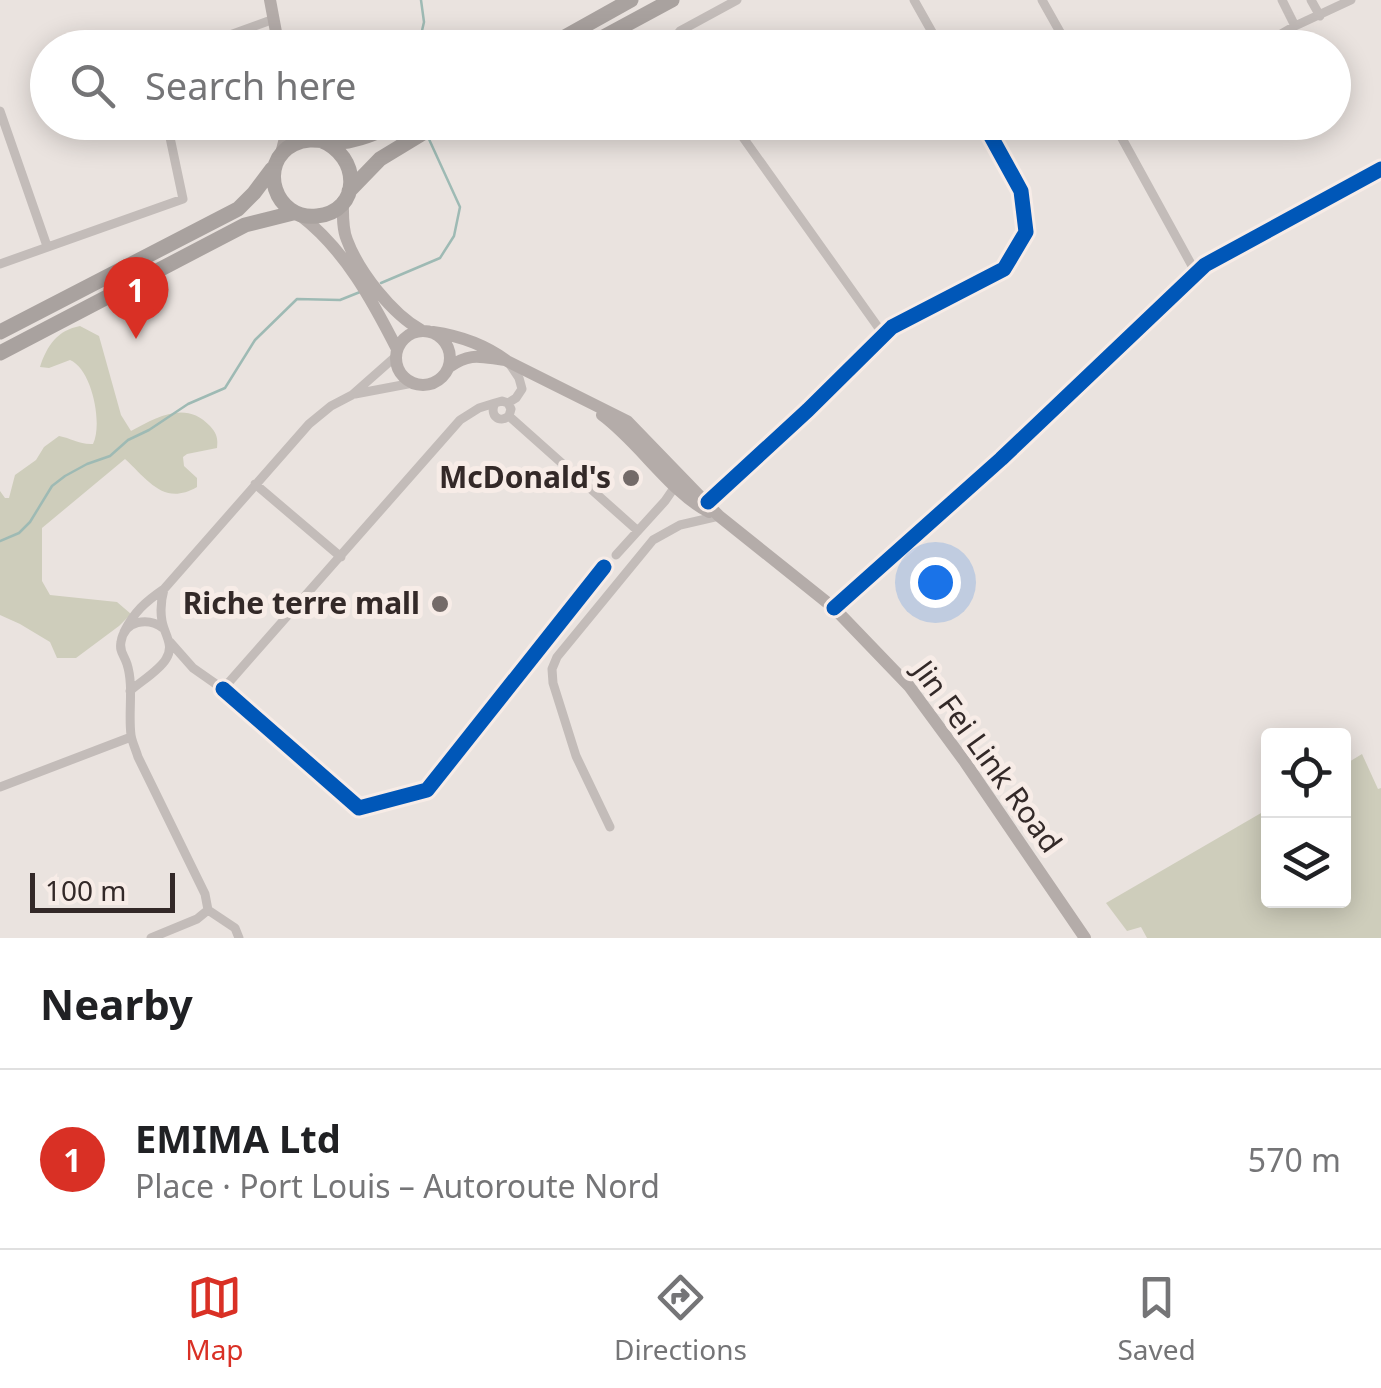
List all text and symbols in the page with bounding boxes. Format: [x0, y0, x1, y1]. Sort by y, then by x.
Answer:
search box [30, 30, 1351, 140]
icon: search [65, 58, 120, 113]
text: Search here [145, 59, 356, 111]
pin: 1 [104, 256, 168, 339]
place label: McDonald's [439, 456, 611, 497]
marker: McDonald's [620, 467, 642, 489]
your location [910, 557, 961, 608]
place label: Riche terre mall [183, 582, 420, 623]
marker: Riche terre mall [429, 593, 451, 615]
street label: Jin Fei Link Road [903, 649, 1072, 860]
map controls [1261, 728, 1351, 908]
button: locate [1261, 728, 1351, 818]
button: layers [1261, 818, 1351, 908]
scale bar [30, 868, 175, 913]
text: 100 m [45, 871, 127, 909]
text: Nearby [40, 975, 193, 1032]
text: EMIMA Ltd [135, 1112, 341, 1164]
text: 1 [63, 1138, 82, 1181]
text: 570 m [1248, 1138, 1341, 1181]
text: Place · Port Louis – Autoroute Nord [135, 1164, 660, 1207]
tab: Map [185, 1270, 244, 1368]
tab: Directions [614, 1270, 747, 1368]
tab: Saved [1117, 1270, 1196, 1368]

